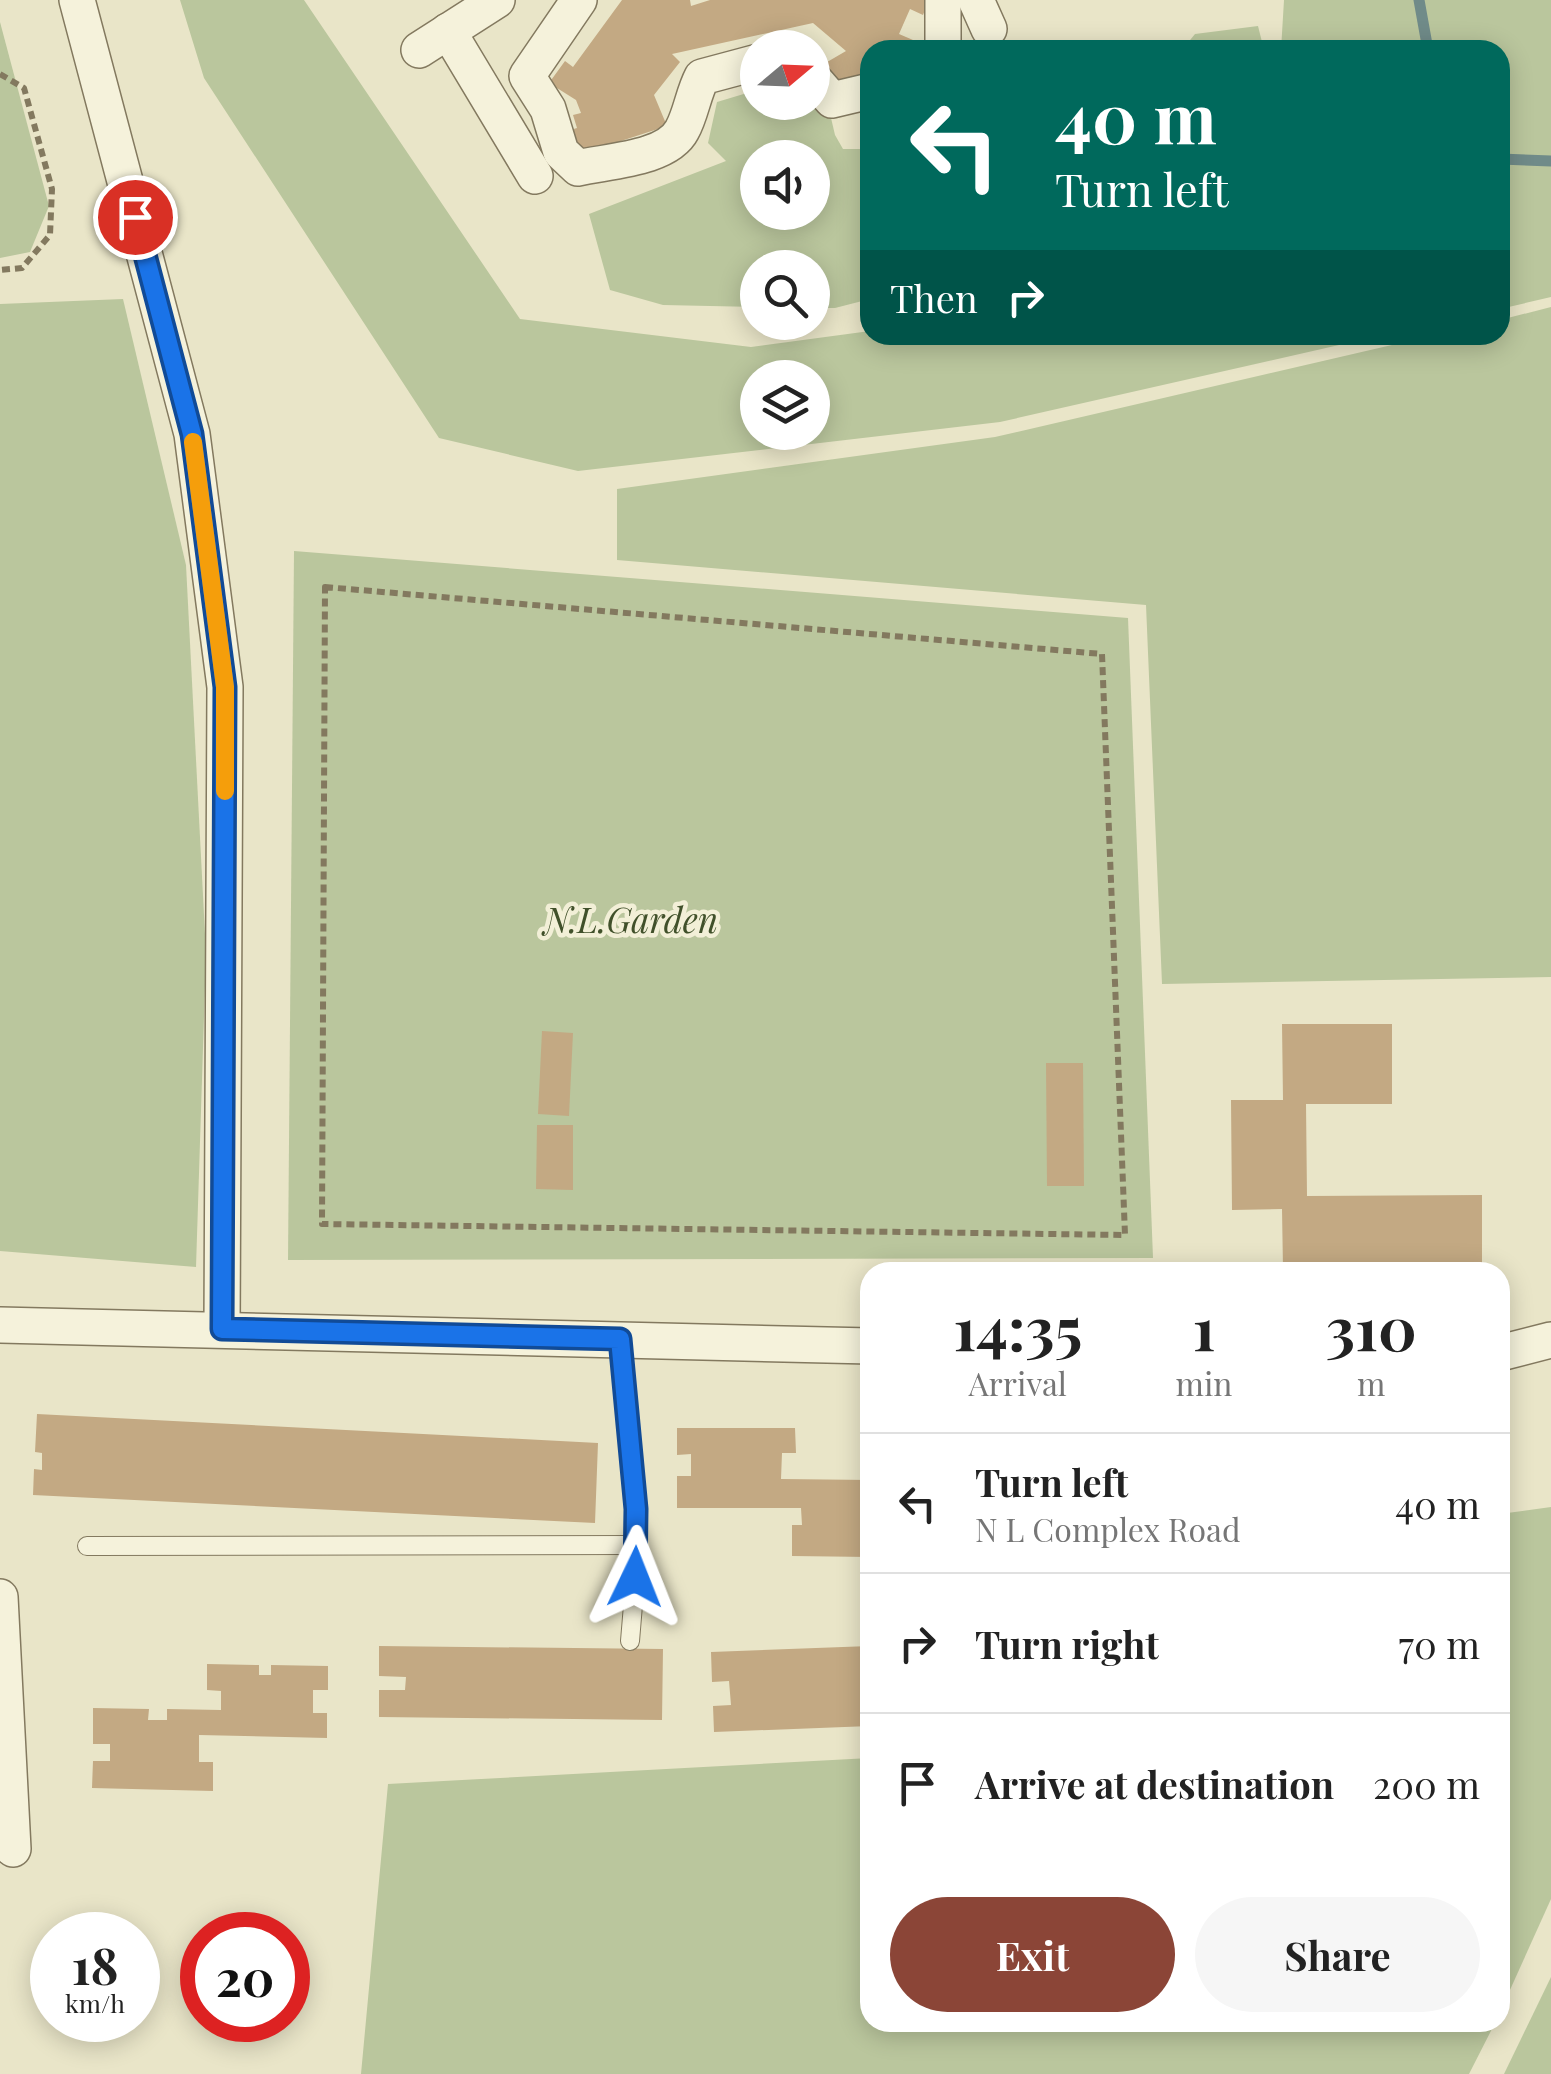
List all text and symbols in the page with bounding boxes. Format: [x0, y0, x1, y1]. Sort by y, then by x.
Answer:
north arrow [740, 30, 830, 120]
map controls [740, 30, 830, 450]
text: 40 m [1055, 68, 1217, 162]
icon: left [890, 80, 1020, 210]
button: sound [740, 140, 830, 230]
text: Turn left [1055, 158, 1229, 218]
pin [93, 175, 178, 260]
icon: arrive [108, 190, 163, 245]
button: search [740, 250, 830, 340]
icon: right [998, 270, 1053, 325]
text: Then [890, 272, 978, 323]
button: layers [740, 360, 830, 450]
park label: N.L.Garden [541, 895, 718, 942]
text: 14:35 [953, 1286, 1082, 1366]
text: 1 [1192, 1286, 1215, 1366]
text: 310 [1326, 1286, 1417, 1366]
text: Arrival [968, 1361, 1067, 1404]
text: min [1175, 1361, 1232, 1404]
text: m [1357, 1361, 1385, 1404]
text: Turn left [975, 1456, 1128, 1507]
icon: left [890, 1476, 945, 1531]
text: 40 m [1395, 1478, 1480, 1529]
text: N L Complex Road [975, 1507, 1241, 1550]
position arrow [583, 1525, 687, 1629]
icon: right [890, 1616, 945, 1671]
text: Turn right [975, 1618, 1159, 1669]
text: 70 m [1399, 1618, 1480, 1669]
icon: arrive [890, 1756, 945, 1811]
text: Arrive at destination [975, 1758, 1334, 1809]
text: 200 m [1373, 1758, 1480, 1809]
button: Exit [890, 1897, 1175, 2012]
button: Share [1195, 1897, 1480, 2012]
speed limit sign: 20 [180, 1912, 310, 2042]
text: 18 [71, 1931, 119, 1998]
text: km/h [65, 1986, 125, 2019]

